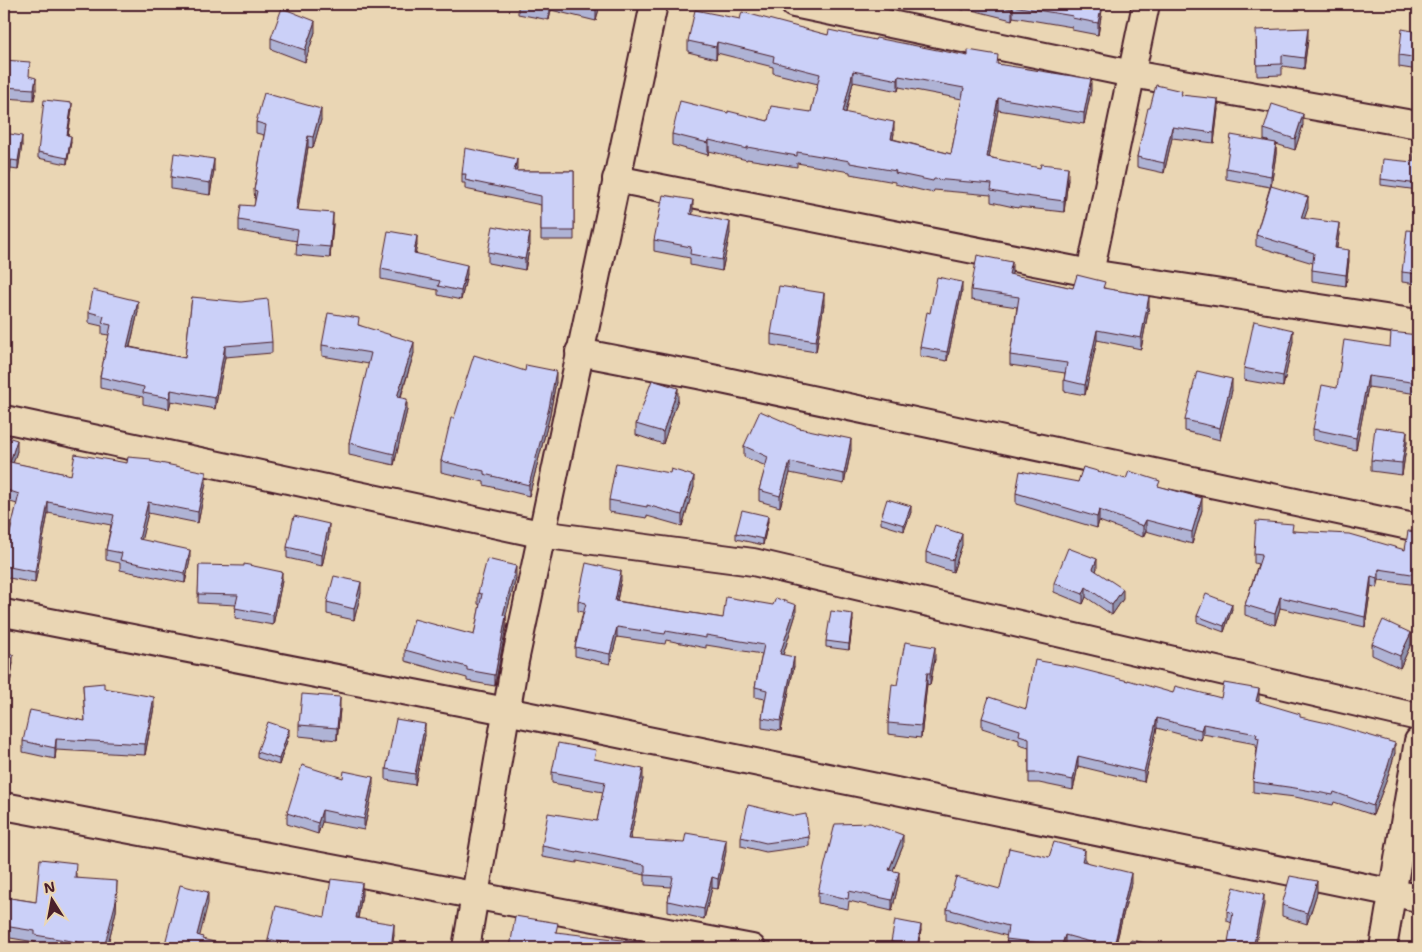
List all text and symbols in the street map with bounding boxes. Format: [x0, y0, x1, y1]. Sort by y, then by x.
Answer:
north arrow [28, 874, 78, 924]
text: N [42, 877, 57, 897]

